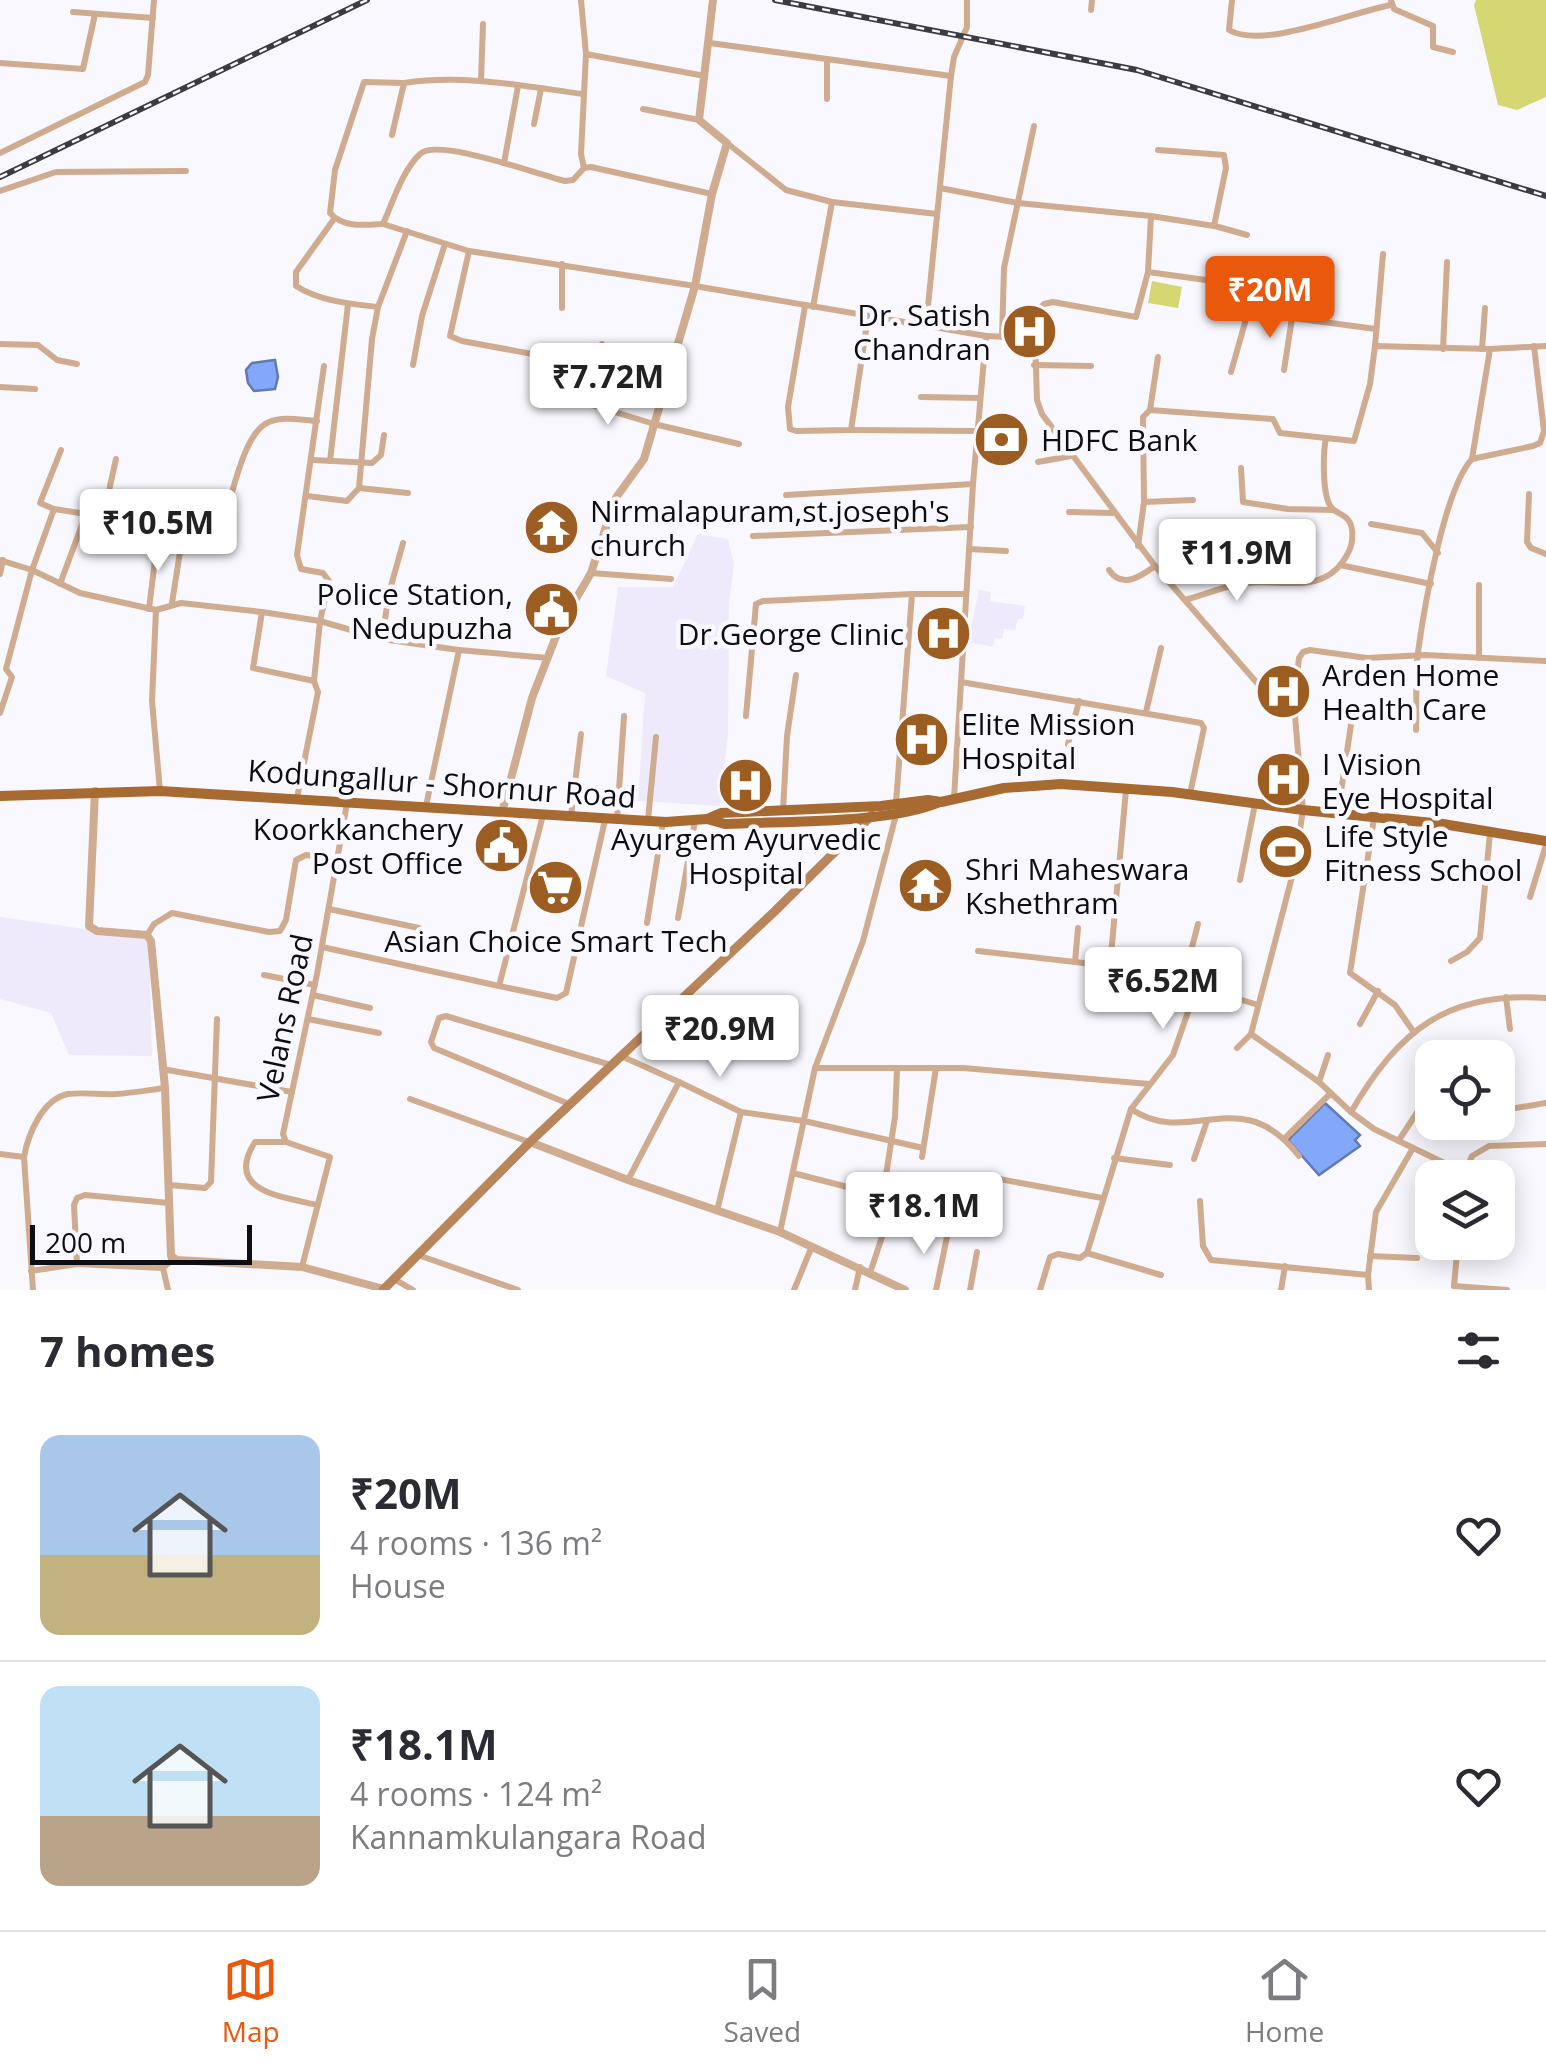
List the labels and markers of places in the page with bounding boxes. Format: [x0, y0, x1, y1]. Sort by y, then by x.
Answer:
pin: ₹20M [1211, 256, 1329, 341]
place label: Dr. Satish Chandran [853, 294, 991, 369]
hospital icon: Dr. Satish Chandran [1000, 301, 1060, 361]
pin: ₹7.72M [527, 343, 689, 428]
bank icon: HDFC Bank [972, 409, 1032, 469]
place label: HDFC Bank [1041, 419, 1198, 460]
pin: ₹10.5M [77, 489, 239, 574]
place label: Nirmalapuram,st.joseph's church [590, 490, 950, 565]
temple icon: Nirmalapuram,st.joseph's church [521, 497, 581, 557]
pin: ₹11.9M [1156, 519, 1318, 604]
place label: Police Station, Nedupuzha [316, 573, 513, 648]
public building icon: Police Station, Nedupuzha [522, 580, 582, 640]
hospital icon: Dr.George Clinic [913, 603, 973, 663]
place label: Dr.George Clinic [678, 613, 904, 654]
place label: Arden Home Health Care [1322, 654, 1499, 729]
hospital icon: Arden Home Health Care [1253, 661, 1313, 721]
place label: Elite Mission Hospital [961, 703, 1135, 778]
hospital icon: Elite Mission Hospital [892, 710, 952, 770]
place label: I Vision Eye Hospital [1322, 743, 1494, 818]
hospital icon: I Vision Eye Hospital [1253, 750, 1313, 810]
hospital icon: Ayurgem Ayurvedic Hospital [716, 755, 776, 815]
place label: Koorkkanchery Post Office [253, 808, 464, 883]
public building icon: Koorkkanchery Post Office [472, 815, 532, 875]
place label: Life Style Fitness School [1324, 815, 1522, 890]
place label: Ayurgem Ayurvedic Hospital [611, 818, 881, 893]
sports icon: Life Style Fitness School [1255, 822, 1315, 882]
place label: Shri Maheswara Kshethram [965, 848, 1190, 923]
temple icon: Shri Maheswara Kshethram [896, 855, 956, 915]
supermarket icon: Asian Choice Smart Tech [526, 858, 586, 918]
place label: Asian Choice Smart Tech [384, 920, 728, 961]
pin: ₹6.52M [1082, 947, 1244, 1032]
pin: ₹20.9M [639, 995, 801, 1080]
pin: ₹18.1M [843, 1172, 1005, 1257]

